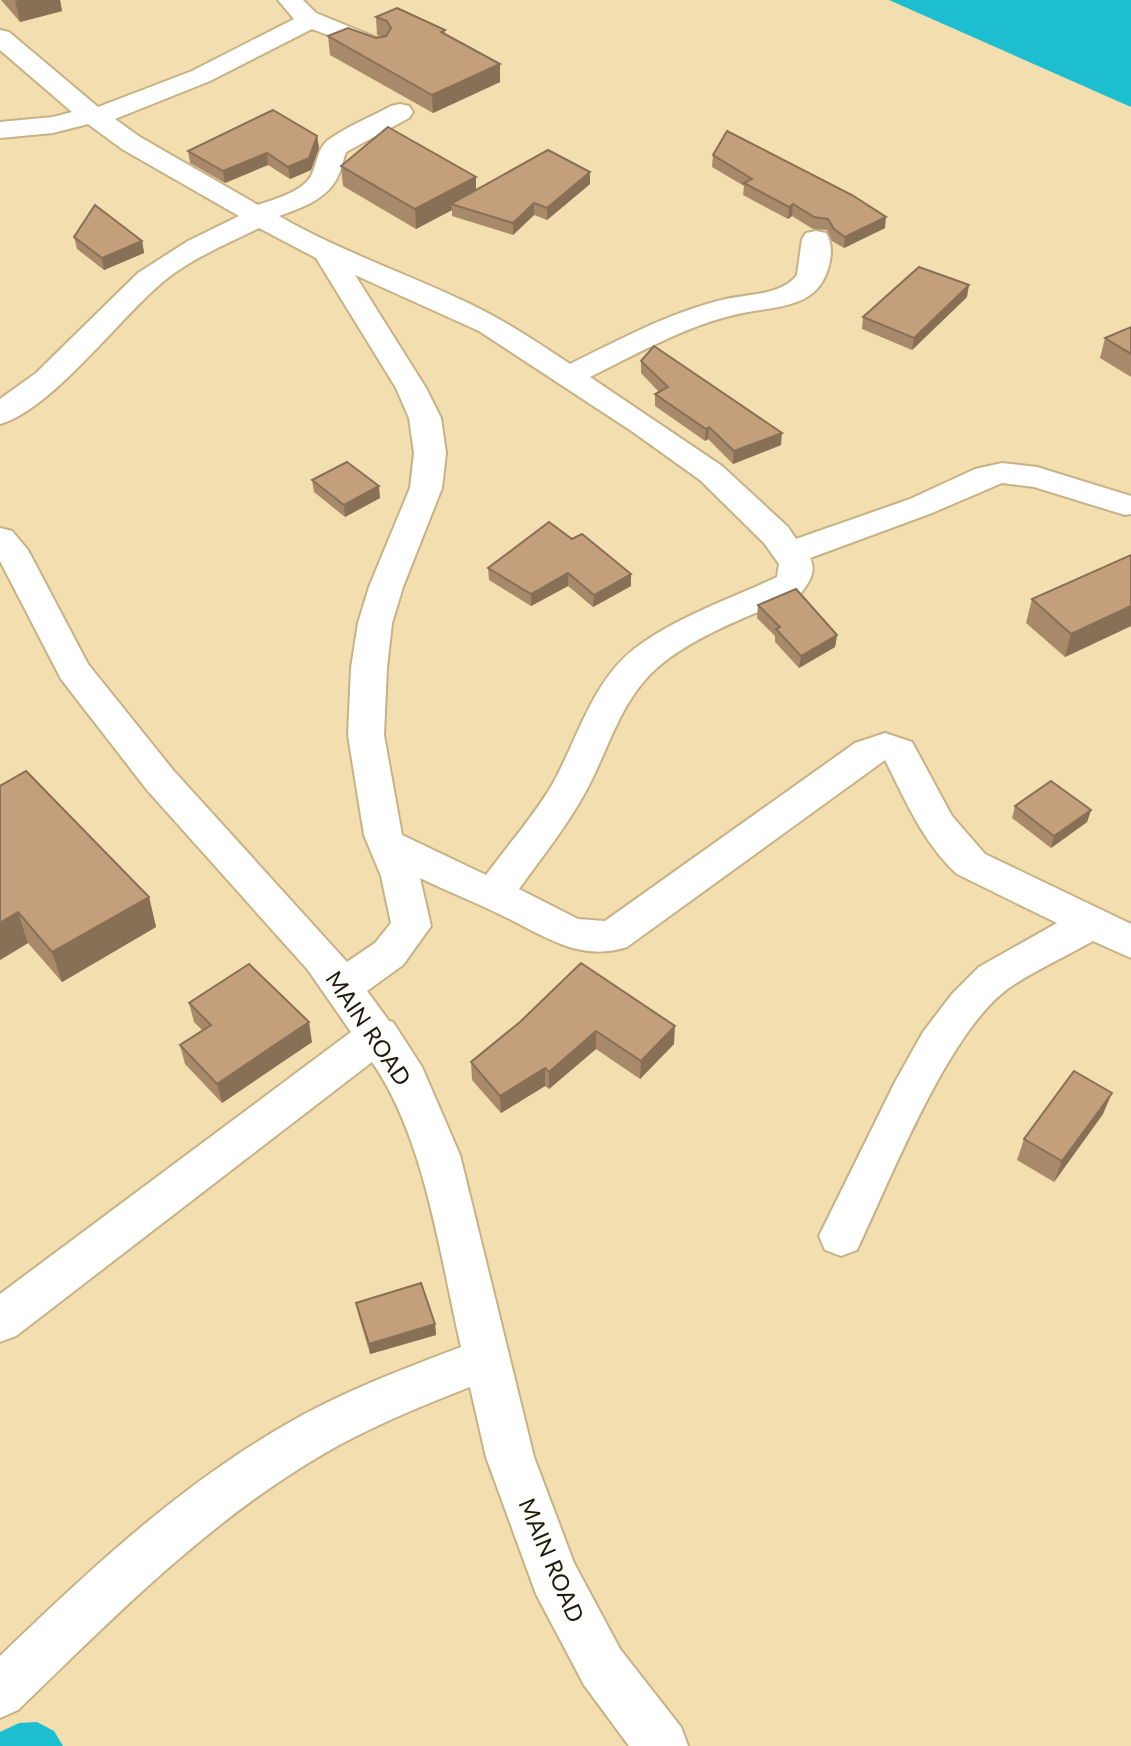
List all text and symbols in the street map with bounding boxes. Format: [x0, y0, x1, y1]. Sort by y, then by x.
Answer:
street label: MAIN ROAD [320, 965, 418, 1091]
street label: MAIN ROAD [513, 1494, 591, 1626]

